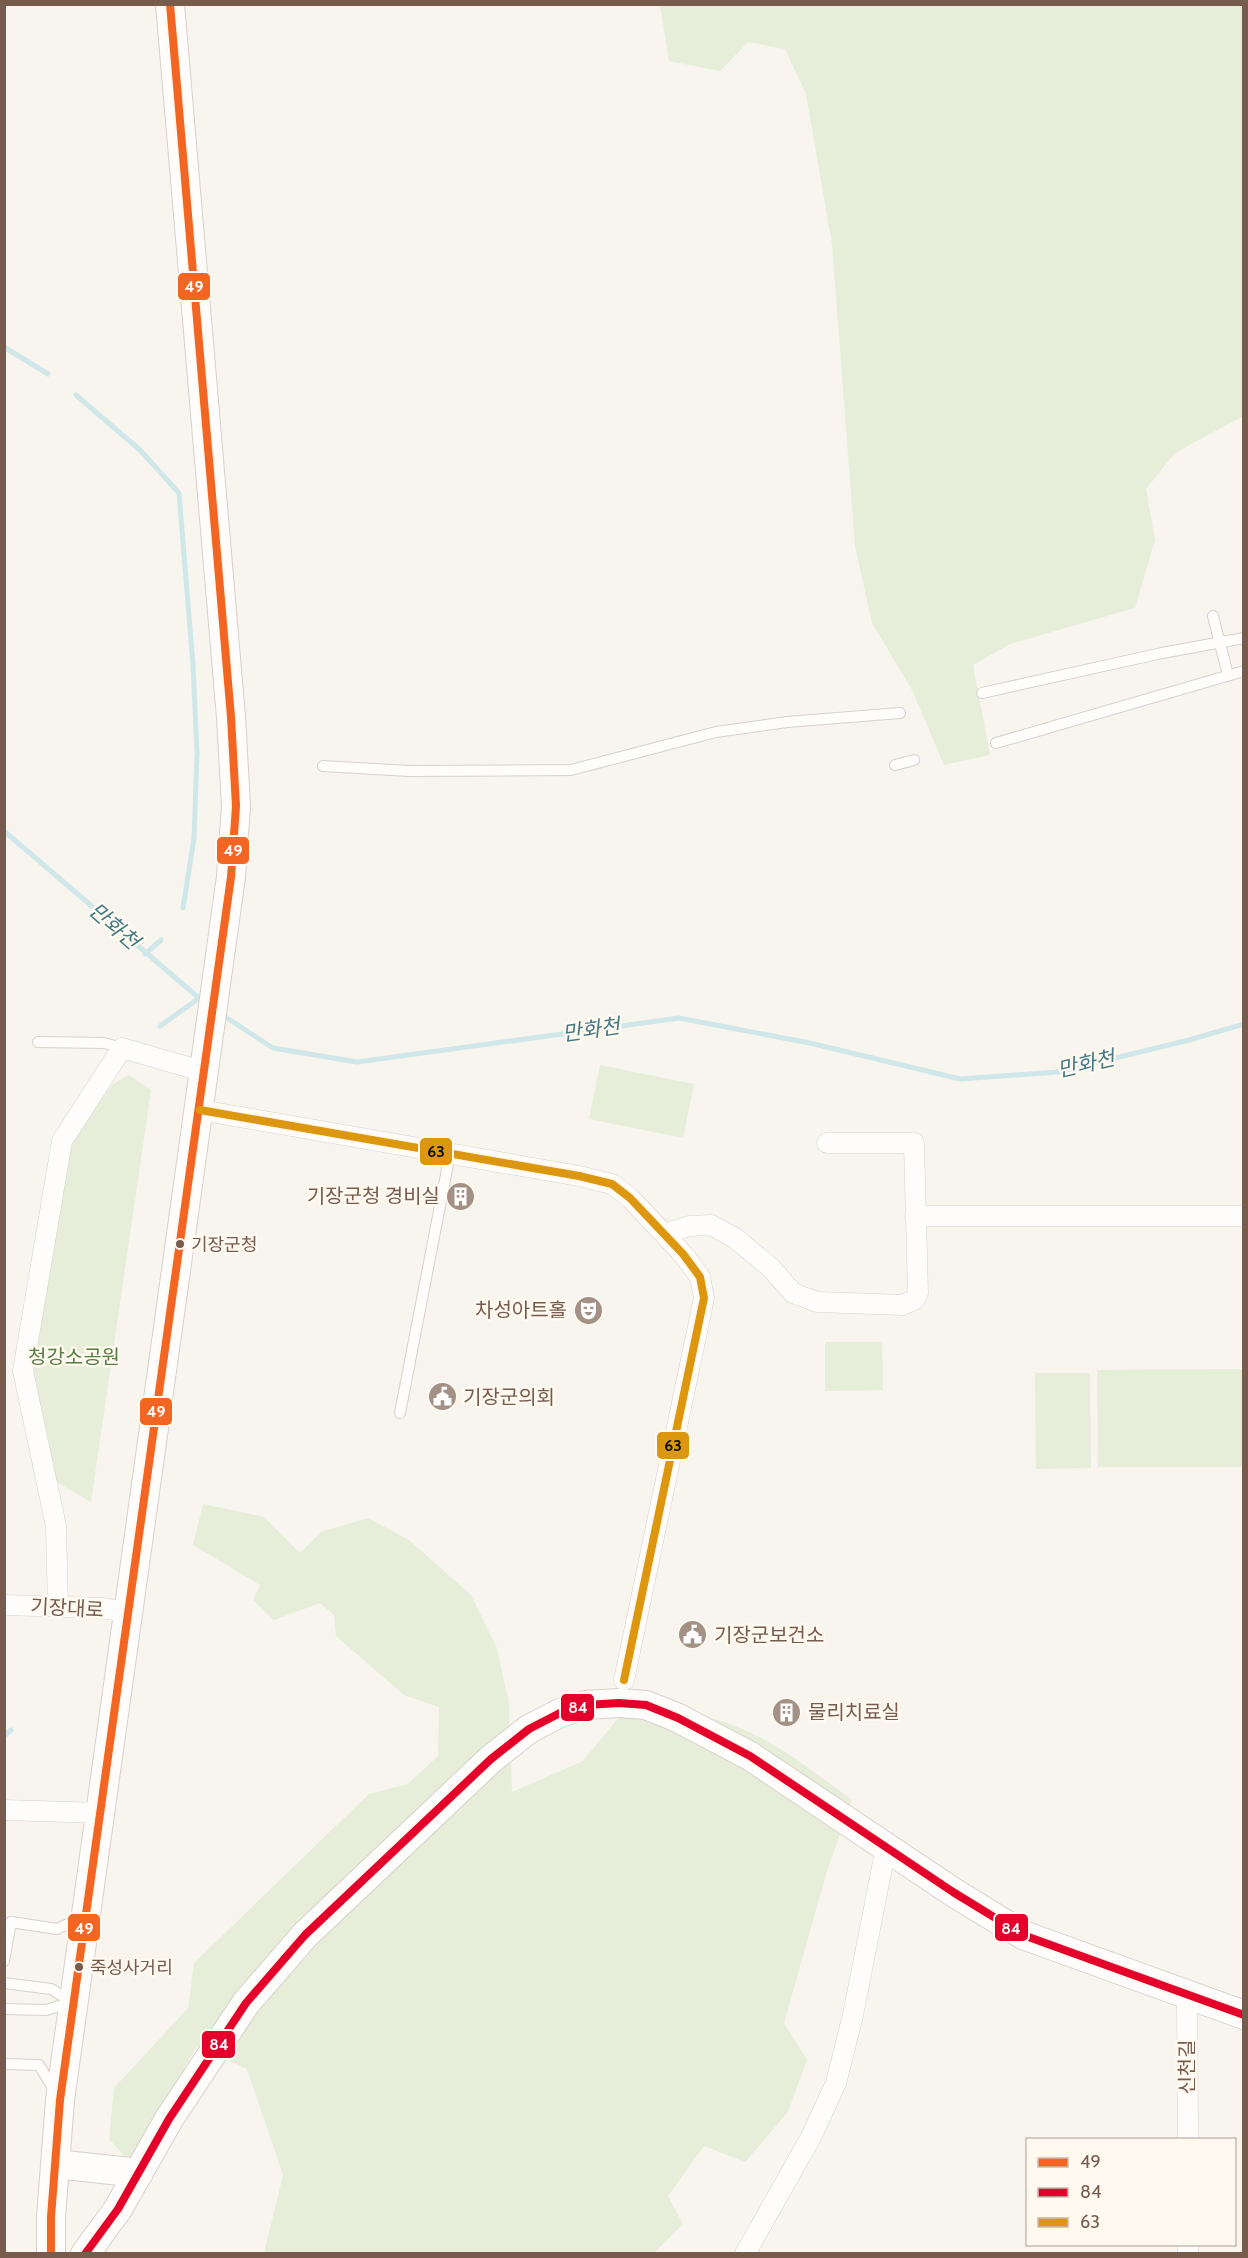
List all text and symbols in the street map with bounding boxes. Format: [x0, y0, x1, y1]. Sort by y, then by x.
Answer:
line badge: 49 [177, 272, 211, 301]
text: 49 [185, 277, 203, 296]
line badge: 49 [216, 836, 250, 865]
text: 49 [224, 841, 242, 860]
water label: 만화천 [84, 897, 146, 956]
water label: 만화천 [560, 1013, 624, 1046]
water label: 만화천 [1055, 1044, 1120, 1082]
line badge: 63 [419, 1137, 453, 1166]
text: 63 [427, 1142, 445, 1161]
building icon: 기장군청 경비실 [445, 1180, 477, 1212]
place label: 기장군청 경비실 [307, 1184, 440, 1208]
place label: 기장군청 [191, 1234, 257, 1256]
marker: 기장군청 [174, 1238, 186, 1250]
theatre icon: 차성아트홀 [572, 1294, 604, 1326]
place label: 차성아트홀 [475, 1298, 567, 1322]
park label: 청강소공원 [28, 1345, 120, 1369]
public building icon: 기장군의회 [426, 1381, 458, 1413]
place label: 기장군의회 [463, 1385, 555, 1409]
line badge: 49 [139, 1397, 173, 1426]
text: 49 [147, 1402, 165, 1421]
line badge: 63 [656, 1431, 690, 1460]
text: 63 [664, 1436, 682, 1455]
street label: 기장대로 [30, 1594, 104, 1622]
public building icon: 기장군보건소 [677, 1619, 709, 1651]
place label: 기장군보건소 [714, 1623, 824, 1647]
line badge: 84 [560, 1693, 595, 1722]
building icon: 물리치료실 [771, 1696, 803, 1728]
text: 84 [568, 1698, 588, 1717]
place label: 물리치료실 [808, 1700, 900, 1724]
line badge: 49 [67, 1913, 101, 1942]
line badge: 84 [994, 1913, 1029, 1942]
text: 49 [75, 1919, 93, 1938]
text: 84 [1001, 1919, 1021, 1938]
place label: 죽성사거리 [90, 1957, 173, 1979]
marker: 죽성사거리 [73, 1961, 85, 1973]
line badge: 84 [201, 2030, 236, 2059]
text: 84 [209, 2035, 229, 2054]
street label: 신천길 [1175, 2039, 1199, 2095]
legend [1026, 2138, 1236, 2246]
text: 49 [1080, 2151, 1101, 2173]
text: 84 [1080, 2181, 1101, 2203]
text: 63 [1080, 2211, 1100, 2233]

